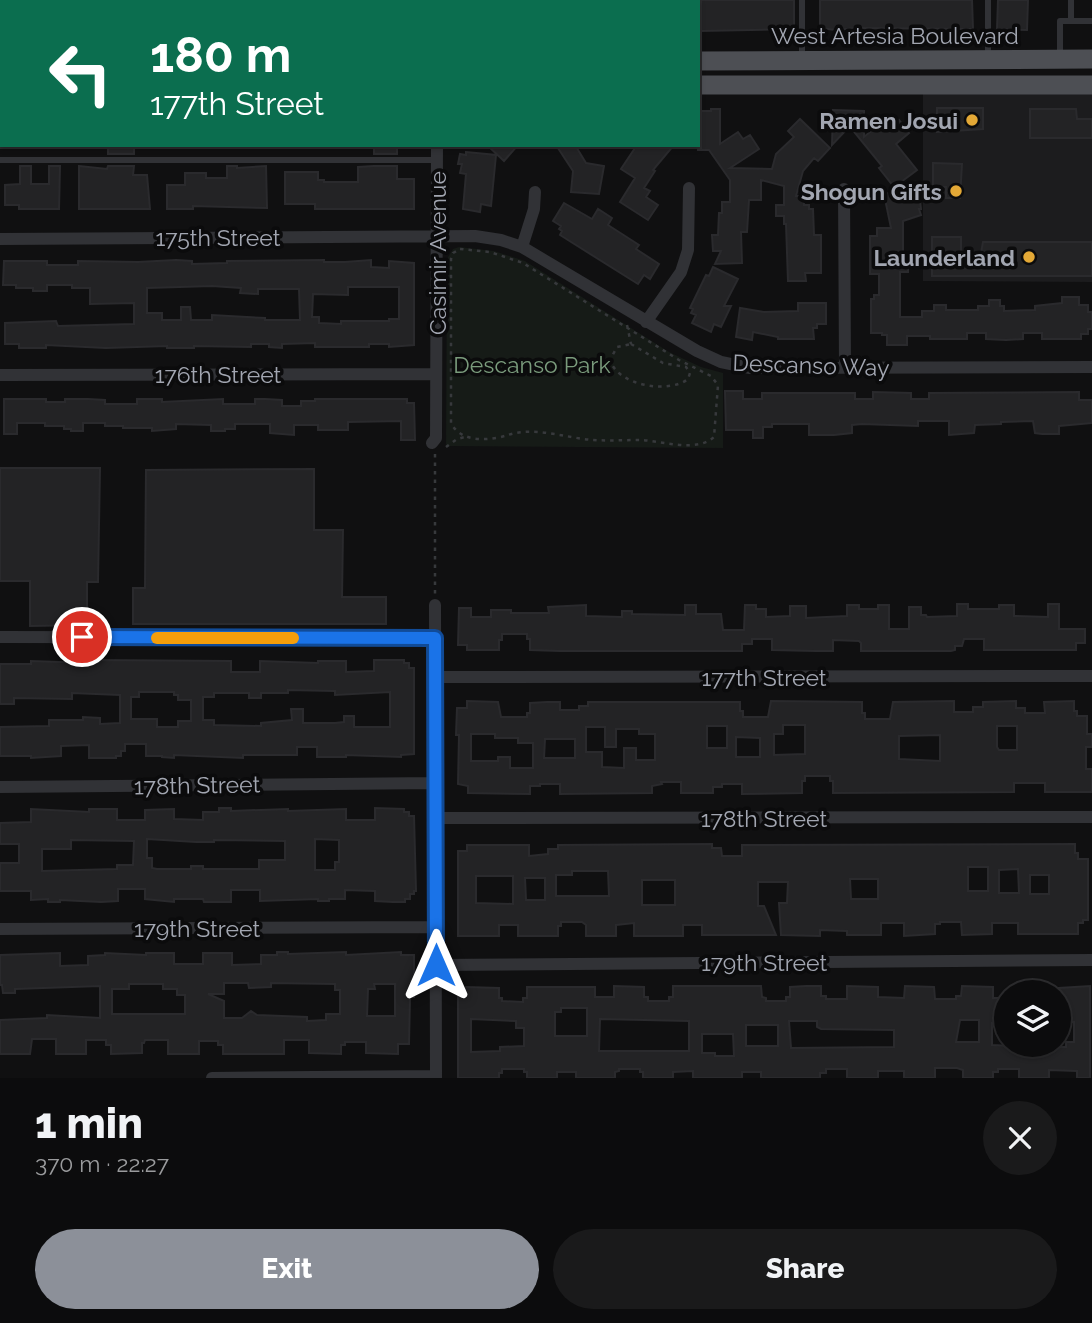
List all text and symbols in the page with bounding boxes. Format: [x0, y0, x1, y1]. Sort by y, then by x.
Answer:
street label: West Artesia Boulevard [771, 22, 1019, 49]
text: 180 m [150, 26, 291, 83]
icon: left [35, 28, 126, 119]
text: 177th Street [150, 85, 324, 122]
place label: Ramen Josui [819, 107, 958, 134]
marker: Ramen Josui [964, 112, 980, 128]
street label: Casimir Avenue [424, 171, 451, 335]
place label: Shogun Gifts [801, 178, 942, 205]
marker: Shogun Gifts [948, 183, 964, 199]
street label: 175th Street [156, 224, 281, 251]
place label: Launderland [874, 244, 1015, 271]
marker: Launderland [1021, 249, 1037, 265]
street label: Descanso Way [732, 349, 890, 381]
park label: Descanso Park [453, 351, 611, 378]
street label: 176th Street [155, 361, 282, 388]
pin [52, 607, 112, 667]
icon: arrive [63, 618, 101, 656]
street label: 177th Street [701, 664, 827, 691]
street label: 178th Street [134, 770, 261, 800]
street label: 178th Street [701, 805, 827, 832]
street label: 179th Street [134, 915, 260, 942]
position arrow [399, 928, 473, 1002]
street label: 179th Street [701, 949, 827, 976]
map controls [994, 980, 1071, 1057]
button: layers [994, 980, 1071, 1057]
text: 1 min [35, 1099, 143, 1148]
button: close [983, 1101, 1057, 1175]
text: 370 m · 22:27 [35, 1150, 169, 1177]
button: Exit [35, 1229, 539, 1309]
button: Share [553, 1229, 1057, 1309]

